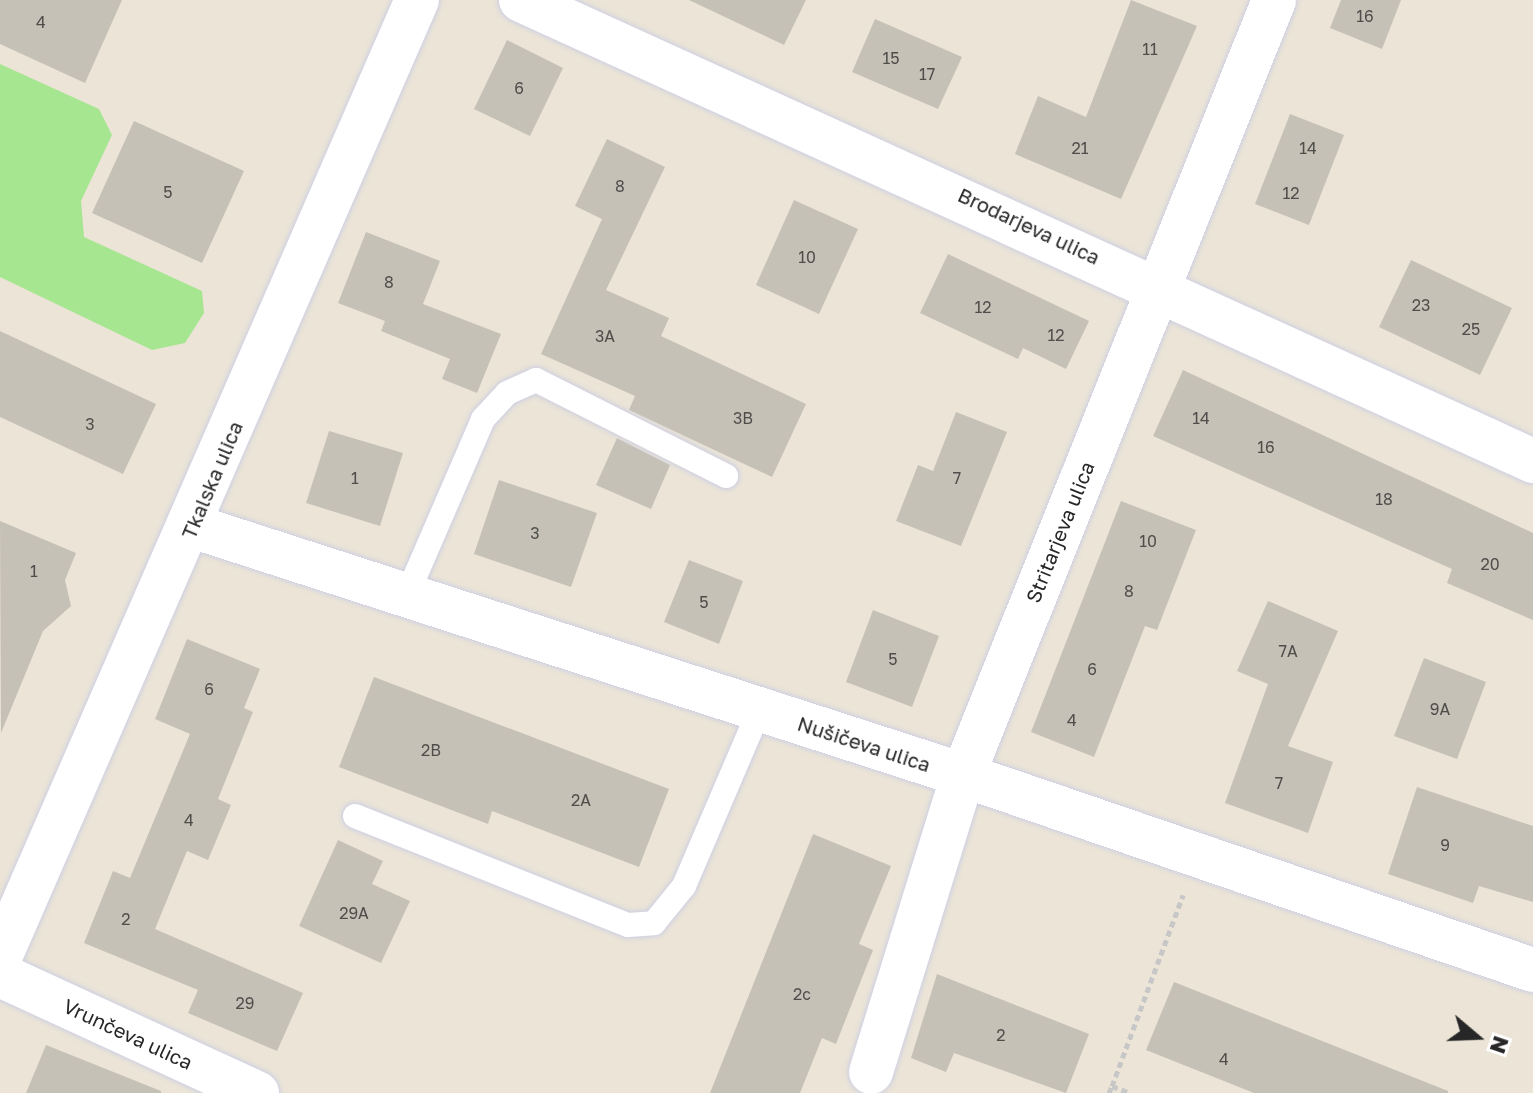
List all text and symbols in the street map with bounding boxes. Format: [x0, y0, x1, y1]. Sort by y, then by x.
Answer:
house number: 16 [1356, 6, 1374, 26]
house number: 4 [36, 12, 46, 32]
house number: 11 [1142, 39, 1158, 59]
house number: 15 [882, 48, 900, 68]
house number: 17 [919, 64, 935, 84]
house number: 6 [514, 78, 524, 98]
house number: 21 [1071, 138, 1089, 158]
house number: 14 [1299, 138, 1317, 158]
house number: 8 [615, 176, 625, 196]
house number: 5 [163, 182, 173, 202]
street label: Brodarjeva ulica [954, 183, 1104, 269]
house number: 12 [1282, 183, 1300, 203]
house number: 10 [798, 247, 816, 267]
house number: 8 [384, 272, 394, 292]
house number: 23 [1412, 295, 1430, 315]
house number: 12 [974, 297, 992, 317]
house number: 25 [1462, 319, 1480, 339]
house number: 12 [1047, 325, 1065, 345]
house number: 3A [595, 326, 615, 346]
house number: 3B [733, 408, 753, 428]
house number: 14 [1192, 408, 1210, 428]
house number: 3 [85, 414, 95, 434]
street label: Tkalska ulica [176, 418, 248, 542]
house number: 16 [1257, 437, 1275, 457]
street label: Stritarjeva ulica [1021, 458, 1099, 606]
house number: 1 [351, 468, 359, 488]
house number: 7 [953, 468, 961, 488]
house number: 18 [1375, 489, 1393, 509]
house number: 3 [530, 523, 540, 543]
house number: 10 [1139, 531, 1157, 551]
house number: 20 [1480, 554, 1500, 574]
house number: 1 [30, 561, 38, 581]
house number: 8 [1124, 581, 1134, 601]
house number: 5 [699, 592, 709, 612]
house number: 7A [1278, 641, 1298, 661]
house number: 5 [888, 649, 898, 669]
house number: 6 [1087, 659, 1097, 679]
house number: 6 [204, 679, 214, 699]
house number: 9A [1430, 699, 1450, 719]
house number: 4 [1067, 710, 1077, 730]
street label: Nušičeva ulica [795, 711, 933, 777]
house number: 2B [421, 740, 441, 760]
house number: 7 [1275, 773, 1283, 793]
house number: 2A [571, 790, 591, 810]
house number: 4 [184, 810, 194, 830]
house number: 9 [1440, 835, 1450, 855]
house number: 29A [339, 903, 369, 923]
house number: 2 [121, 909, 131, 929]
house number: 2c [793, 984, 811, 1004]
house number: 29 [236, 993, 254, 1013]
street label: Vrunčeva ulica [60, 994, 196, 1074]
north arrow [1437, 997, 1517, 1077]
house number: 2 [996, 1025, 1006, 1045]
text: N [1485, 1033, 1516, 1057]
house number: 4 [1219, 1049, 1229, 1069]

